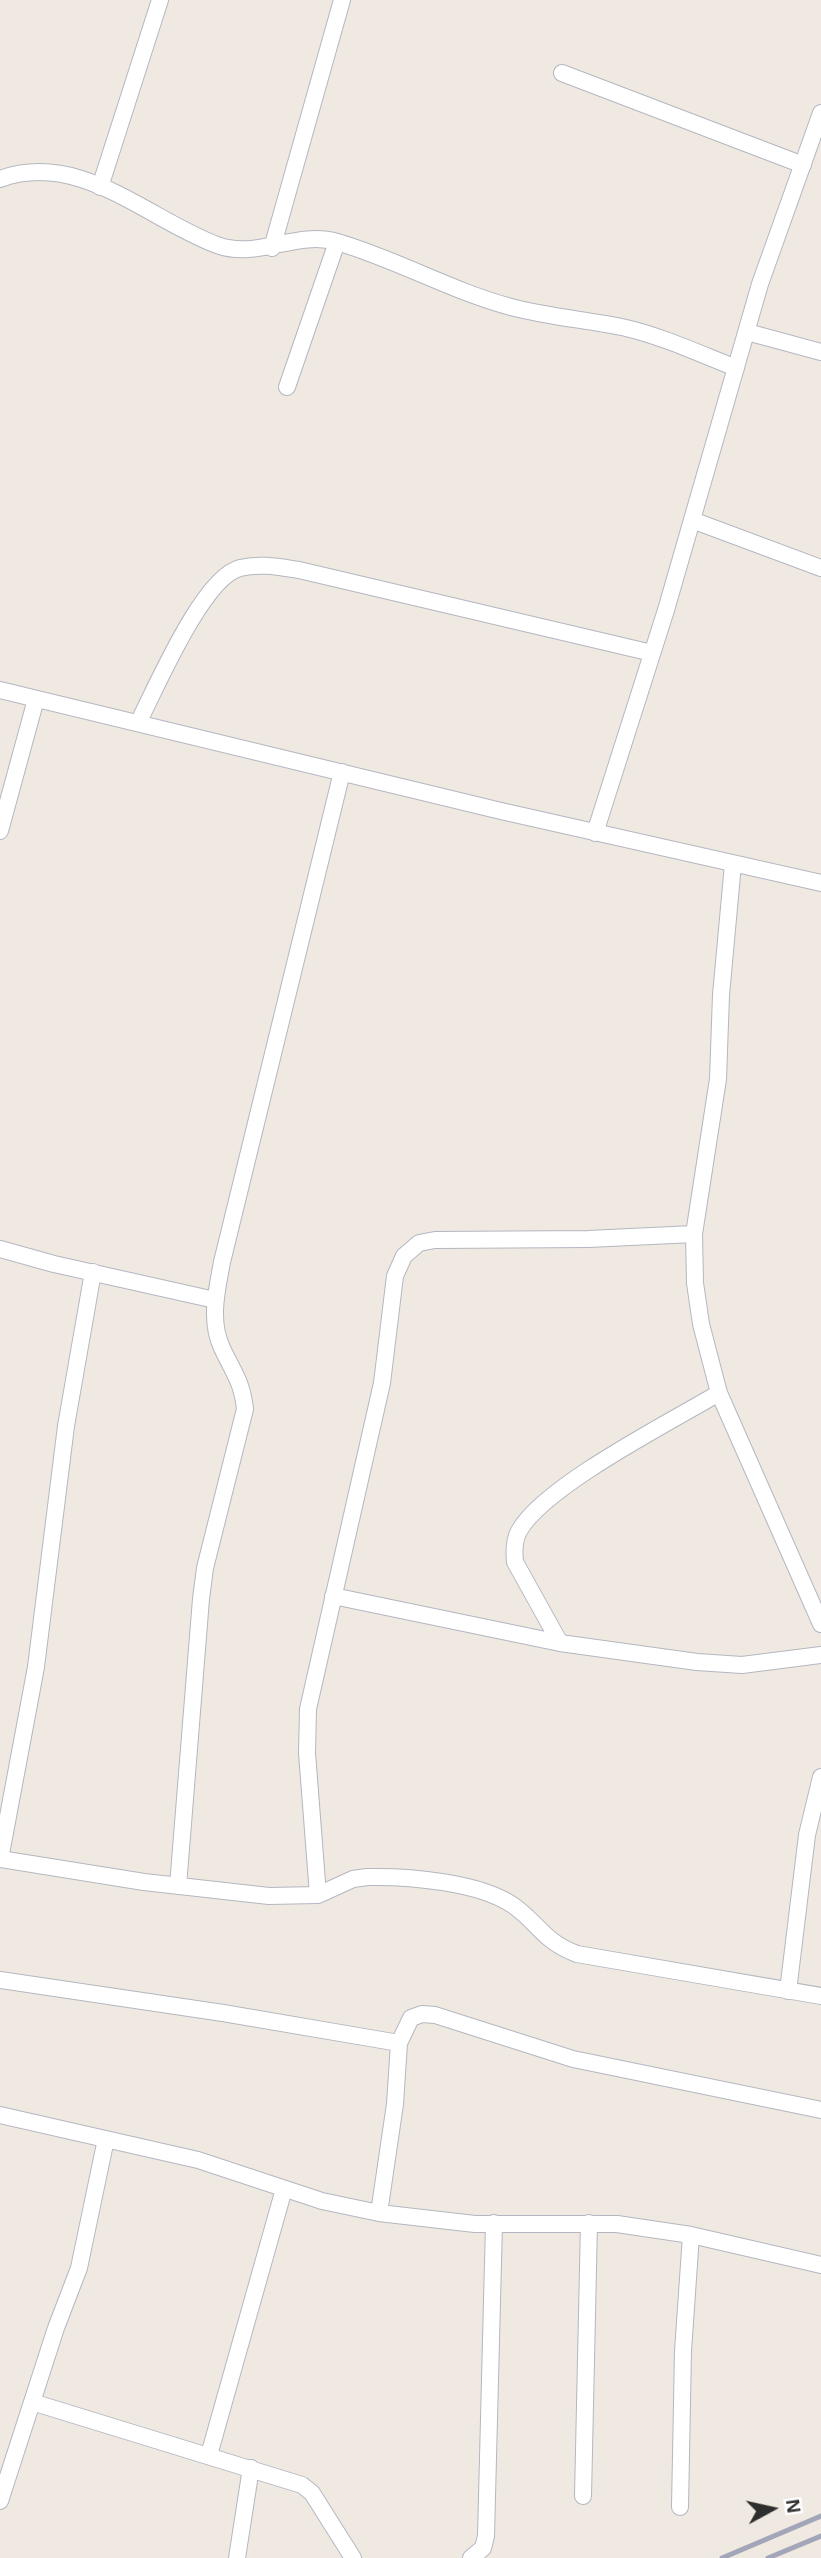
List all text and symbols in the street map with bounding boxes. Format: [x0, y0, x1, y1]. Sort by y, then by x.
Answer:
north arrow [737, 2474, 807, 2544]
text: N [782, 2498, 805, 2514]

